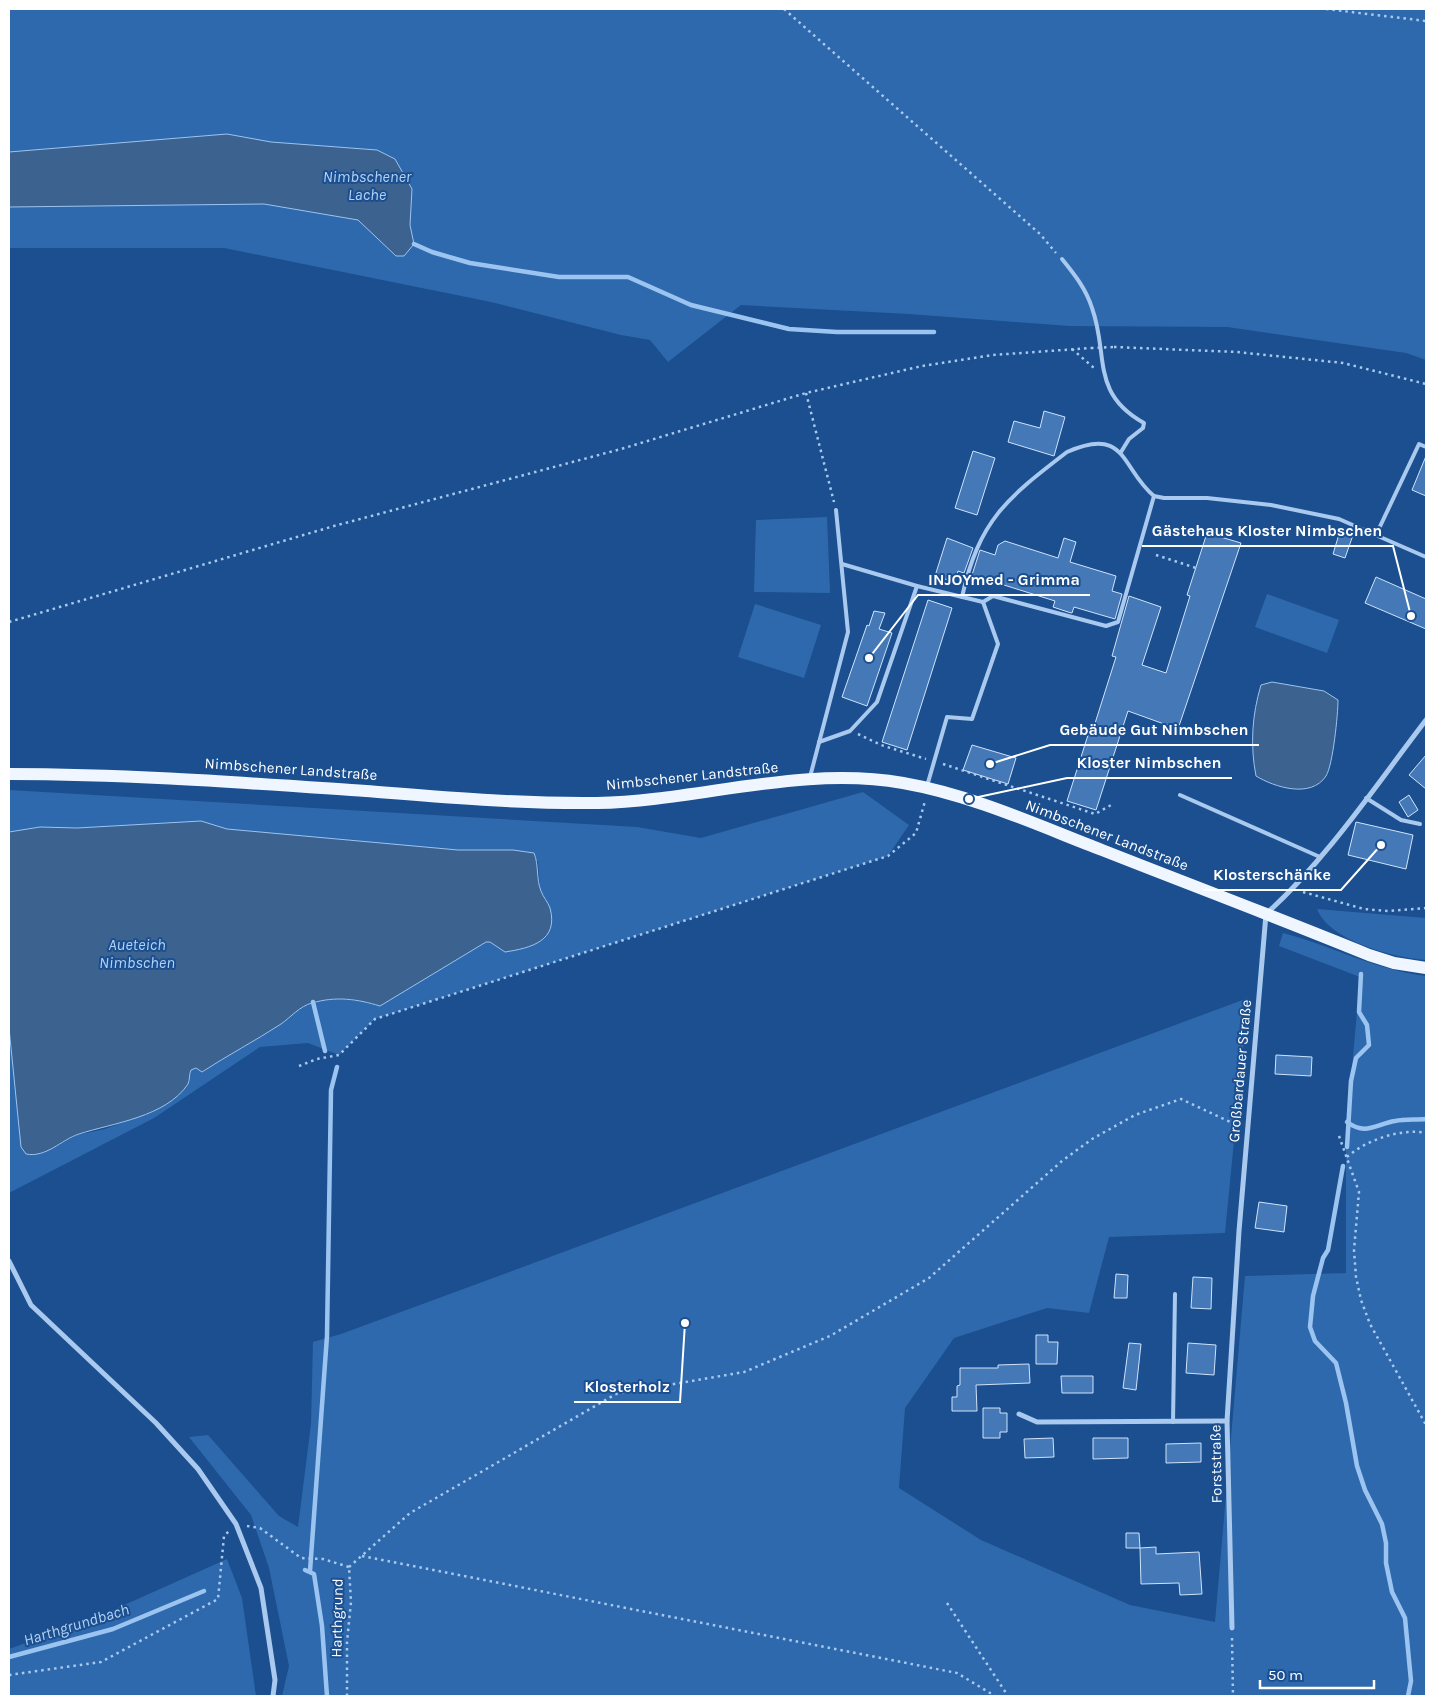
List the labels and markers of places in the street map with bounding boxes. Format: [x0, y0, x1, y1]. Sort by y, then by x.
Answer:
callout: Gästehaus Kloster Nimbschen [1142, 515, 1393, 546]
callout: INJOYmed - Grimma [918, 564, 1090, 595]
callout: Gebäude Gut Nimbschen [1050, 714, 1259, 745]
callout: Kloster Nimbschen [1067, 747, 1232, 778]
callout: Klosterschänke [1203, 859, 1341, 890]
callout: Klosterholz [574, 1371, 680, 1402]

